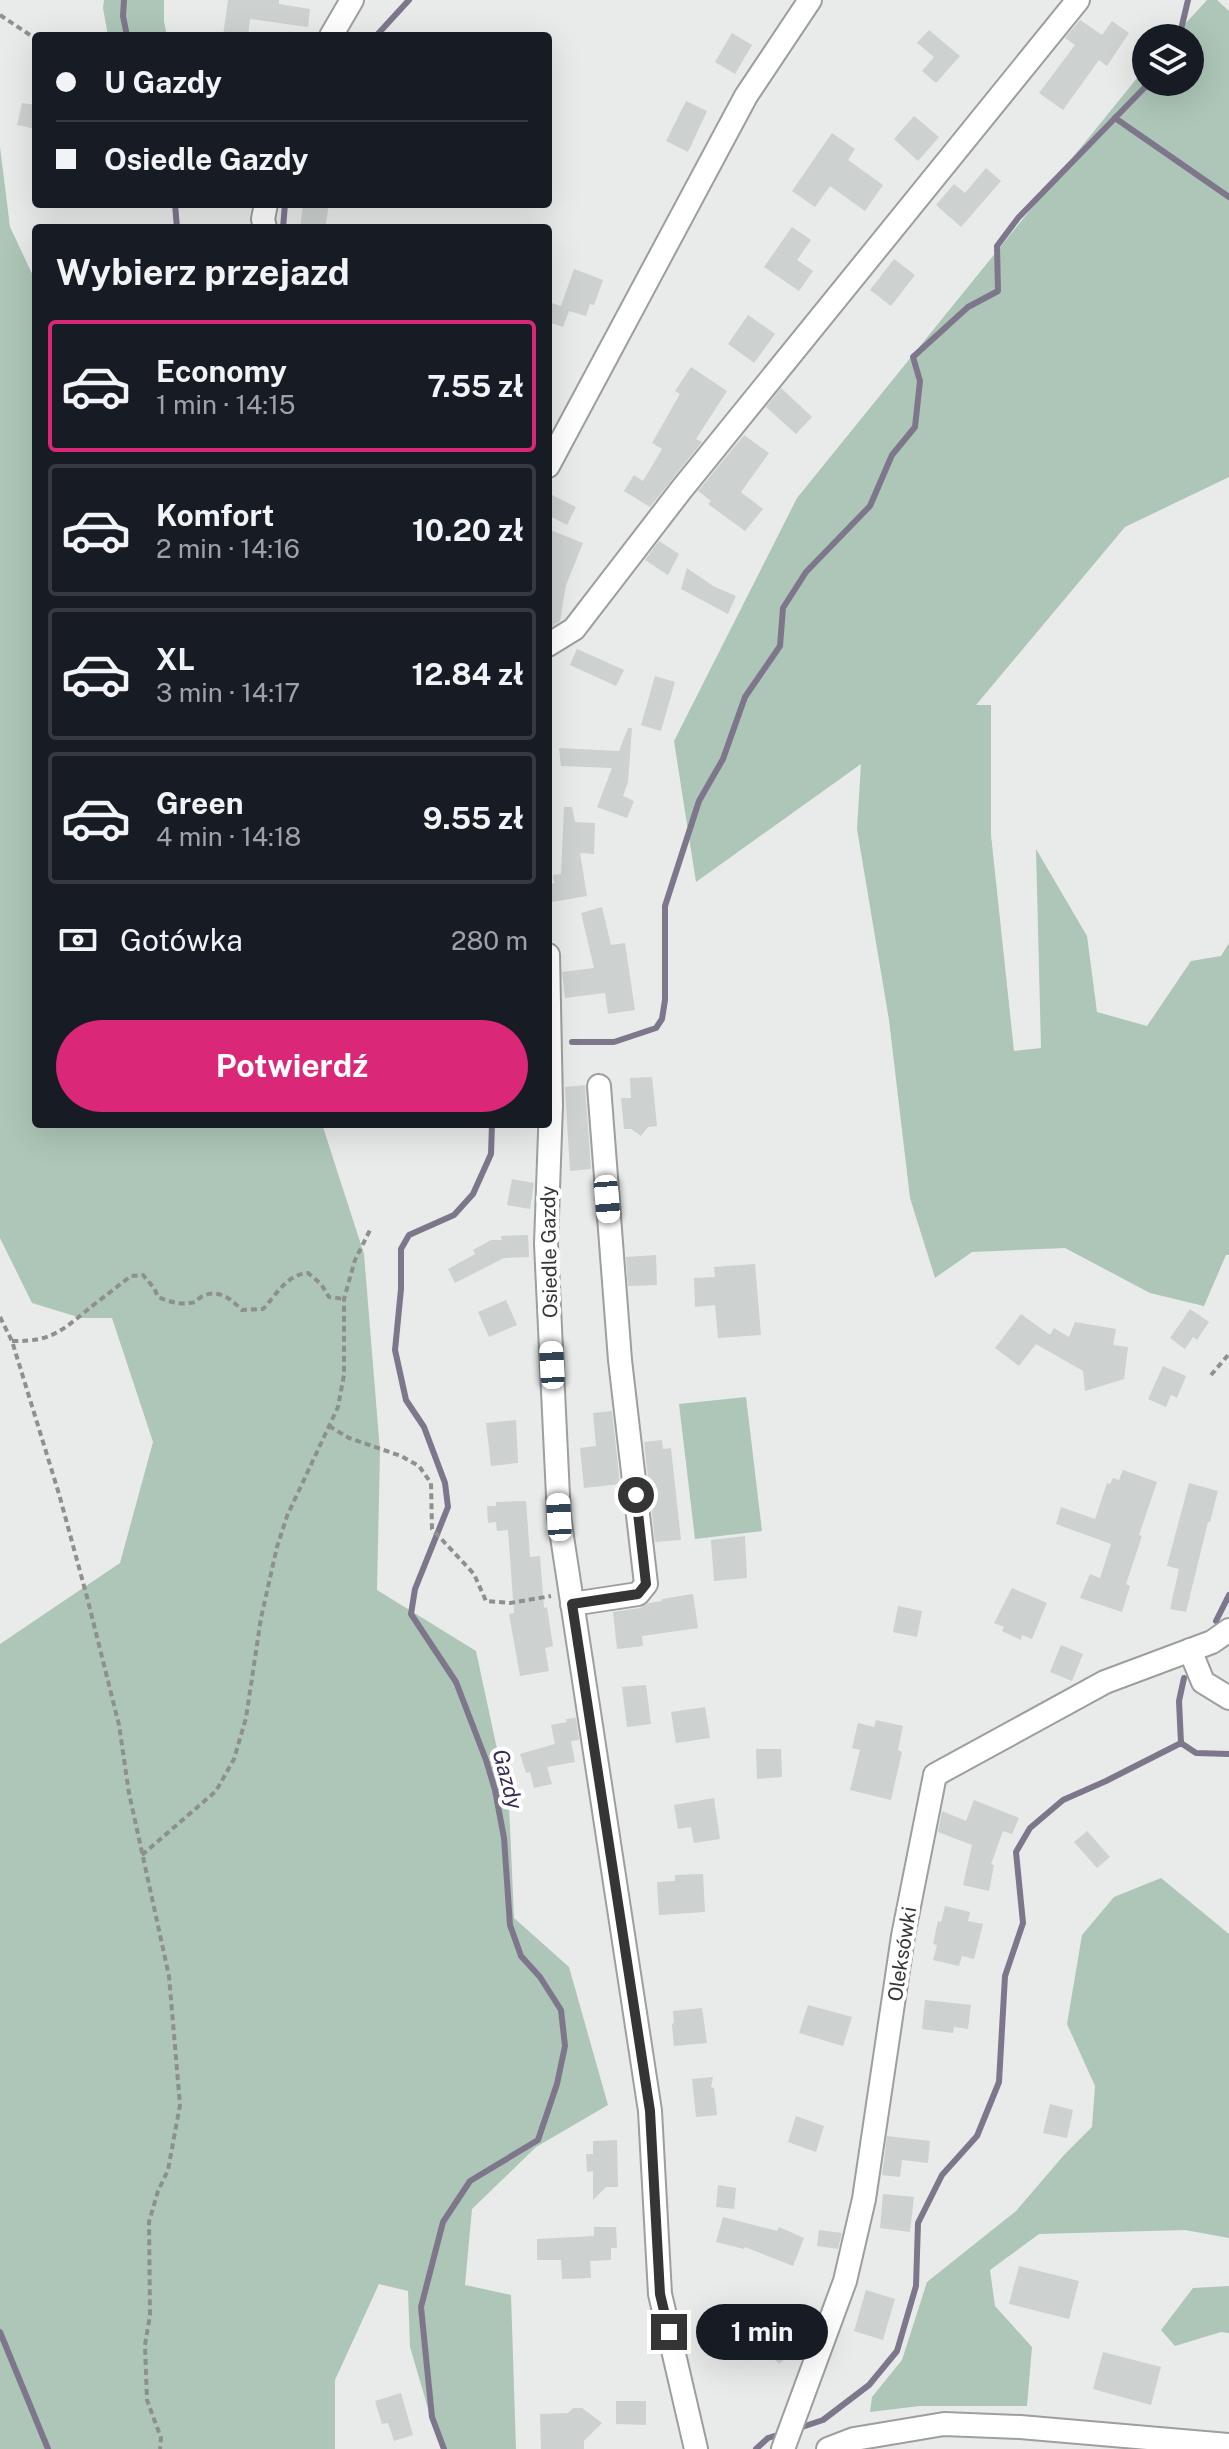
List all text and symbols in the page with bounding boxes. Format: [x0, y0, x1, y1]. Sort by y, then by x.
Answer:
map controls [1132, 24, 1204, 96]
button: layers [1132, 24, 1204, 96]
text: U Gazdy [104, 64, 222, 100]
text: Osiedle Gazdy [104, 141, 308, 177]
text: Wybierz przejazd [56, 251, 350, 293]
icon: car [60, 350, 132, 422]
text: Economy [156, 353, 287, 389]
text: 7.55 zł [427, 368, 524, 404]
text: 1 min · 14:15 [156, 389, 295, 420]
icon: car [60, 494, 132, 566]
text: Komfort [156, 497, 274, 533]
text: 10.20 zł [412, 512, 524, 548]
text: 2 min · 14:16 [156, 533, 300, 564]
icon: car [60, 638, 132, 710]
text: XL [156, 641, 195, 677]
text: 12.84 zł [412, 656, 524, 692]
text: 3 min · 14:17 [156, 677, 300, 708]
icon: car [60, 782, 132, 854]
text: Green [156, 785, 243, 821]
text: 9.55 zł [423, 800, 524, 836]
text: 4 min · 14:18 [156, 821, 301, 852]
icon: cash [56, 918, 100, 962]
text: Gotówka [120, 922, 243, 958]
text: 280 m [451, 925, 528, 956]
button: Potwierdź [56, 1020, 528, 1112]
car [593, 1174, 621, 1224]
street label: Osiedle Gazdy [536, 1185, 562, 1318]
car [539, 1340, 565, 1390]
route start [618, 1477, 654, 1513]
car [546, 1492, 572, 1542]
water label: Gazdy [488, 1746, 529, 1813]
street label: Oleksówki [883, 1905, 921, 2003]
callout: 1 min [697, 2304, 829, 2360]
route end [651, 2314, 687, 2350]
text: 1 min [731, 2316, 793, 2347]

